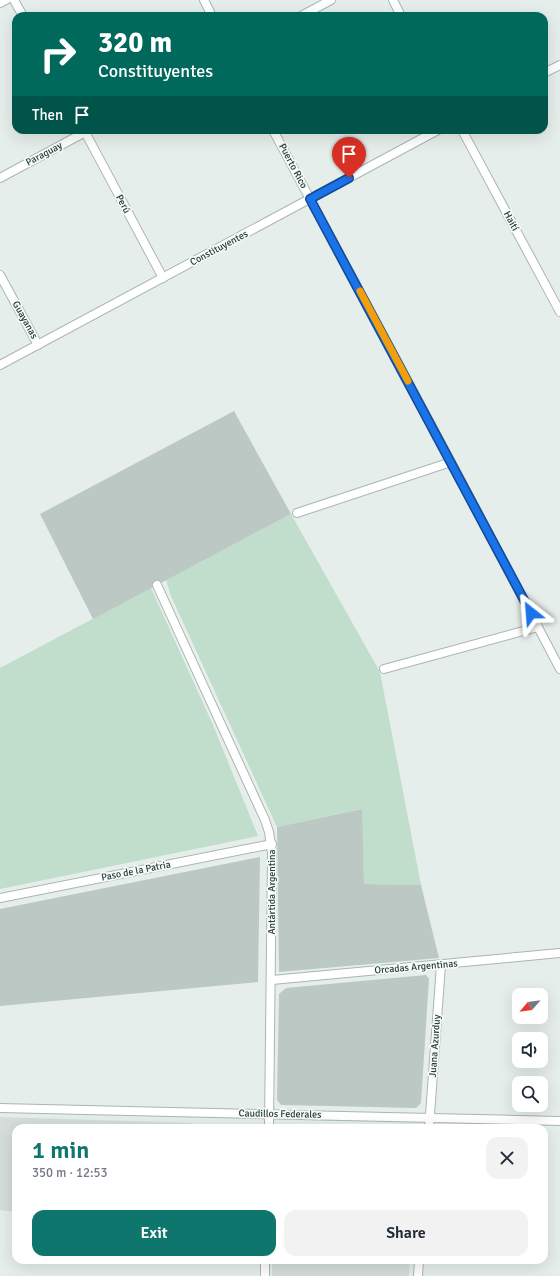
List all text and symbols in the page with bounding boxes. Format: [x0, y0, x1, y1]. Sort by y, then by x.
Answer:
text: 320 m [98, 26, 172, 60]
icon: right [32, 28, 84, 80]
text: Constituyentes [98, 60, 213, 82]
icon: arrive [71, 104, 93, 126]
text: Then [32, 106, 63, 124]
pin [332, 137, 366, 178]
street label: Paraguay [24, 139, 65, 169]
street label: Puerto Rico [276, 141, 310, 191]
icon: arrive [338, 143, 360, 165]
street label: Perú [113, 193, 133, 215]
street label: Haití [501, 209, 521, 233]
street label: Constituyentes [188, 227, 251, 268]
street label: Guayanas [10, 299, 41, 342]
position arrow [510, 592, 552, 634]
street label: Antártida Argentina [266, 849, 278, 935]
street label: Paso de la Patria [100, 858, 172, 884]
street label: Orcadas Argentinas [374, 957, 459, 977]
north arrow [512, 988, 548, 1024]
map controls [512, 988, 548, 1112]
street label: Juana Azurduy [427, 1014, 443, 1078]
button: sound [512, 1032, 548, 1068]
button: search [512, 1076, 548, 1112]
street label: Caudillos Federales [238, 1107, 322, 1121]
text: 1 min [32, 1135, 89, 1165]
button: close [486, 1137, 528, 1179]
text: 350 m · 12:53 [32, 1165, 108, 1181]
button: Exit [32, 1210, 276, 1256]
button: Share [284, 1210, 528, 1256]

